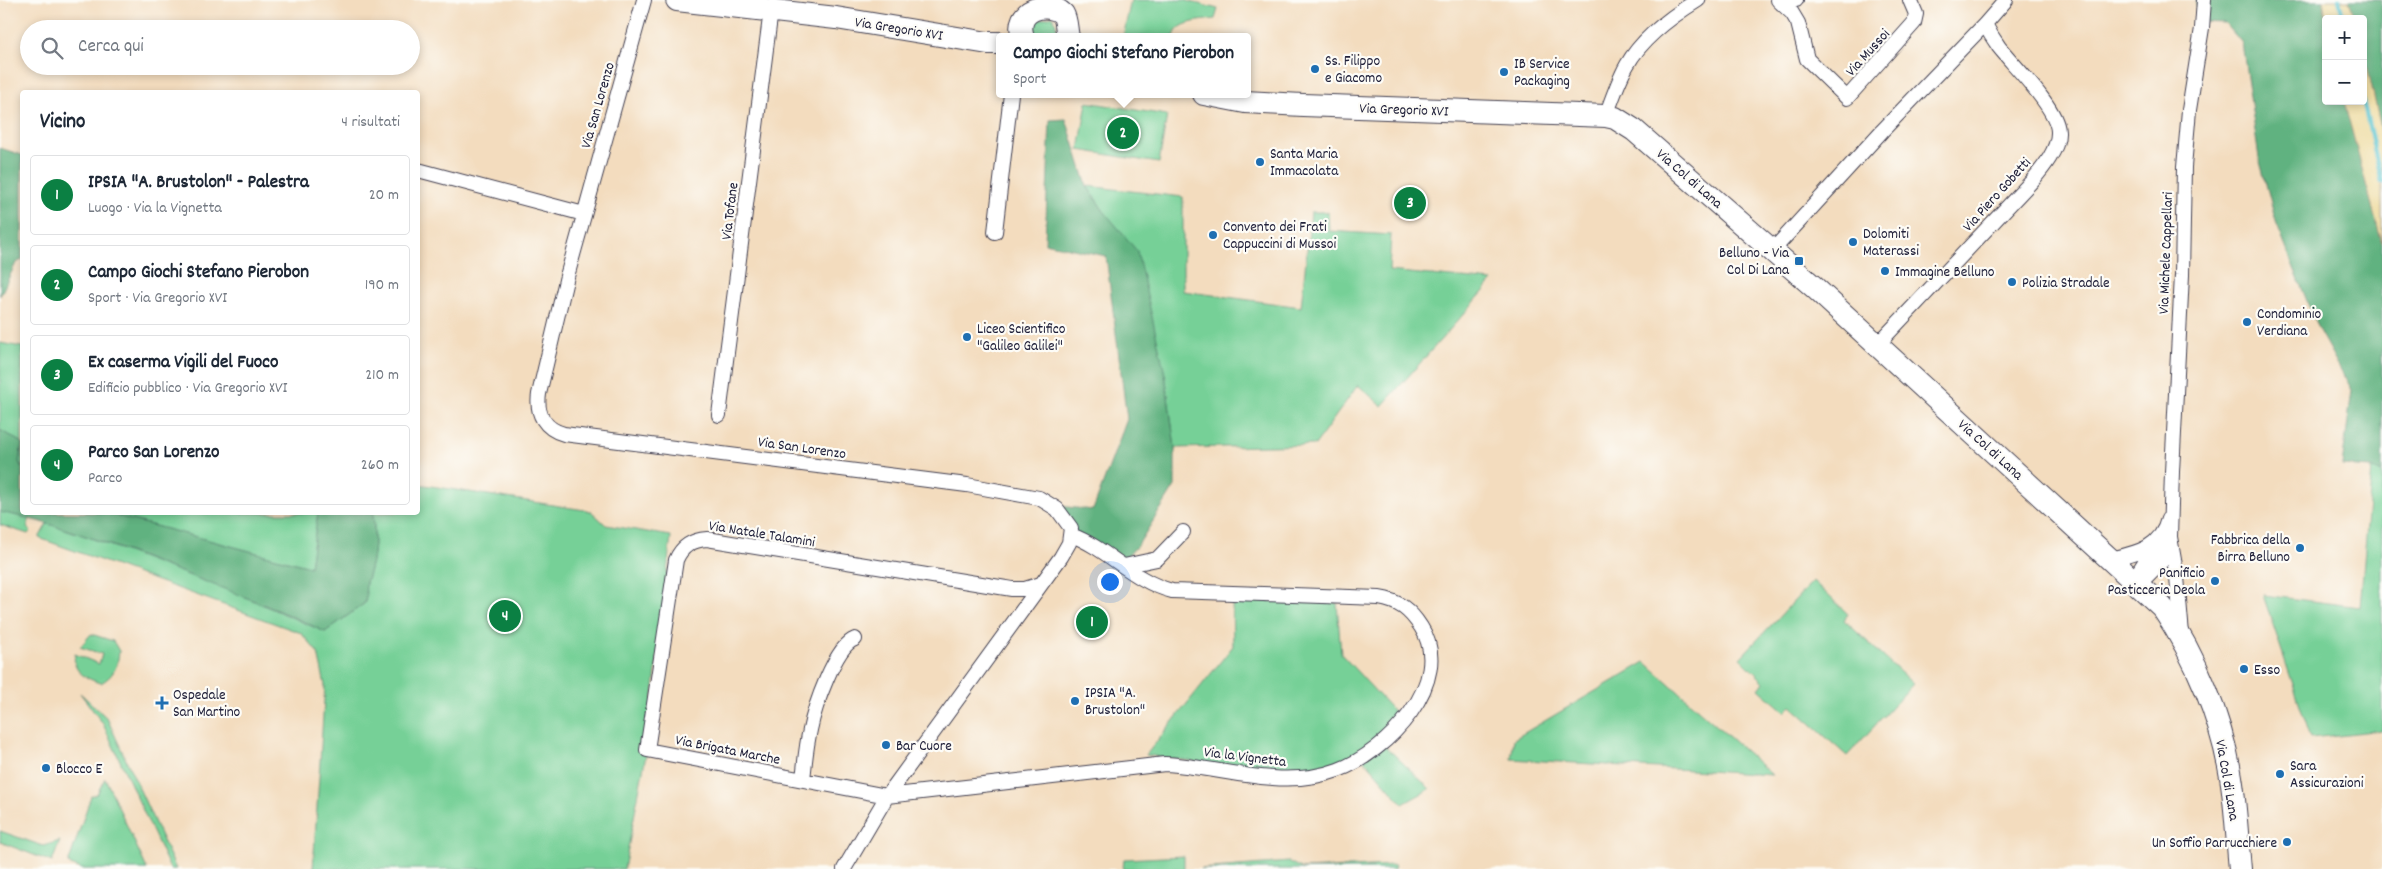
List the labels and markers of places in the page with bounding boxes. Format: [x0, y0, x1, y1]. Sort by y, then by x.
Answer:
place label: Ss. Filippo e Giacomo [1325, 51, 1382, 90]
place label: IB Service Packaging [1514, 54, 1570, 93]
marker: Ss. Filippo e Giacomo [1309, 63, 1321, 75]
marker: IB Service Packaging [1498, 66, 1510, 78]
pin: 2 [1107, 114, 1139, 152]
place label: Santa Maria Immacolata [1270, 144, 1339, 183]
marker: Santa Maria Immacolata [1254, 156, 1266, 168]
pin: 3 [1394, 184, 1426, 222]
place label: Convento dei Frati Cappuccini di Mussoi [1223, 217, 1336, 256]
place label: Dolomiti Materassi [1863, 224, 1919, 263]
marker: Convento dei Frati Cappuccini di Mussoi [1207, 229, 1219, 241]
marker: Dolomiti Materassi [1847, 236, 1859, 248]
place label: Belluno - Via Col Di Lana [1719, 243, 1790, 282]
marker: Belluno - Via Col Di Lana [1793, 255, 1805, 267]
place label: Immagine Belluno [1895, 262, 1995, 284]
marker: Immagine Belluno [1879, 265, 1891, 277]
place label: Polizia Stradale [2022, 273, 2110, 295]
marker: Polizia Stradale [2006, 276, 2018, 288]
place label: Condominio Verdiana [2257, 304, 2321, 343]
marker: Condominio Verdiana [2241, 316, 2253, 328]
place label: Liceo Scientifico "Galileo Galilei" [977, 319, 1066, 358]
marker: Liceo Scientifico "Galileo Galilei" [961, 331, 973, 343]
place label: Fabbrica della Birra Belluno [2211, 530, 2291, 569]
marker: Fabbrica della Birra Belluno [2294, 542, 2306, 554]
place label: Panificio Pasticceria Deola [2107, 563, 2206, 602]
marker: Panificio Pasticceria Deola [2209, 575, 2221, 587]
pin: 4 [489, 597, 521, 635]
pin: 1 [1076, 603, 1108, 641]
place label: Esso [2254, 660, 2280, 682]
marker: Esso [2238, 663, 2250, 675]
place label: IPSIA "A. Brustolon" [1085, 683, 1145, 722]
place label: Ospedale San Martino [173, 685, 241, 724]
marker: IPSIA "A. Brustolon" [1069, 695, 1081, 707]
marker: Ospedale San Martino [155, 696, 169, 710]
place label: Bar Cuore [896, 736, 952, 758]
marker: Bar Cuore [880, 739, 892, 751]
place label: Sara Assicurazioni [2290, 756, 2364, 795]
place label: Blocco E [56, 759, 103, 781]
marker: Blocco E [40, 762, 52, 774]
marker: Sara Assicurazioni [2274, 768, 2286, 780]
place label: Un Soffio Parrucchiere [2152, 833, 2277, 855]
marker: Un Soffio Parrucchiere [2281, 836, 2293, 848]

